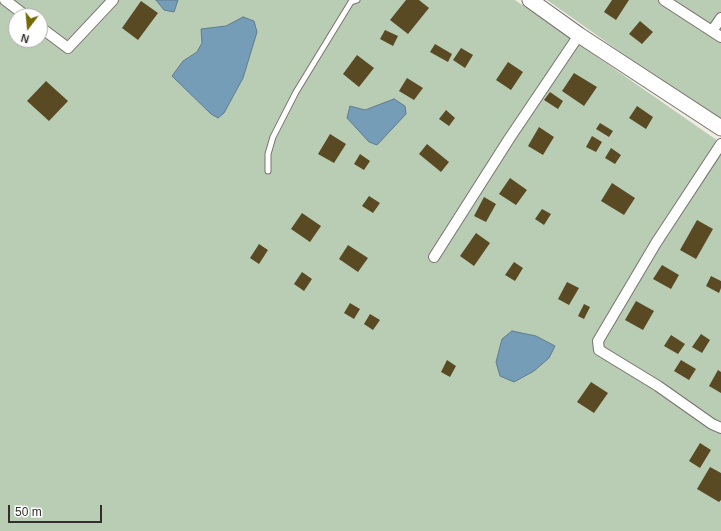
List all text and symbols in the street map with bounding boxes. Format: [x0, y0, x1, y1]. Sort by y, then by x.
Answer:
north arrow [8, 8, 48, 48]
text: N [19, 32, 30, 45]
scale bar [10, 497, 104, 523]
text: 50 m [15, 505, 42, 519]

